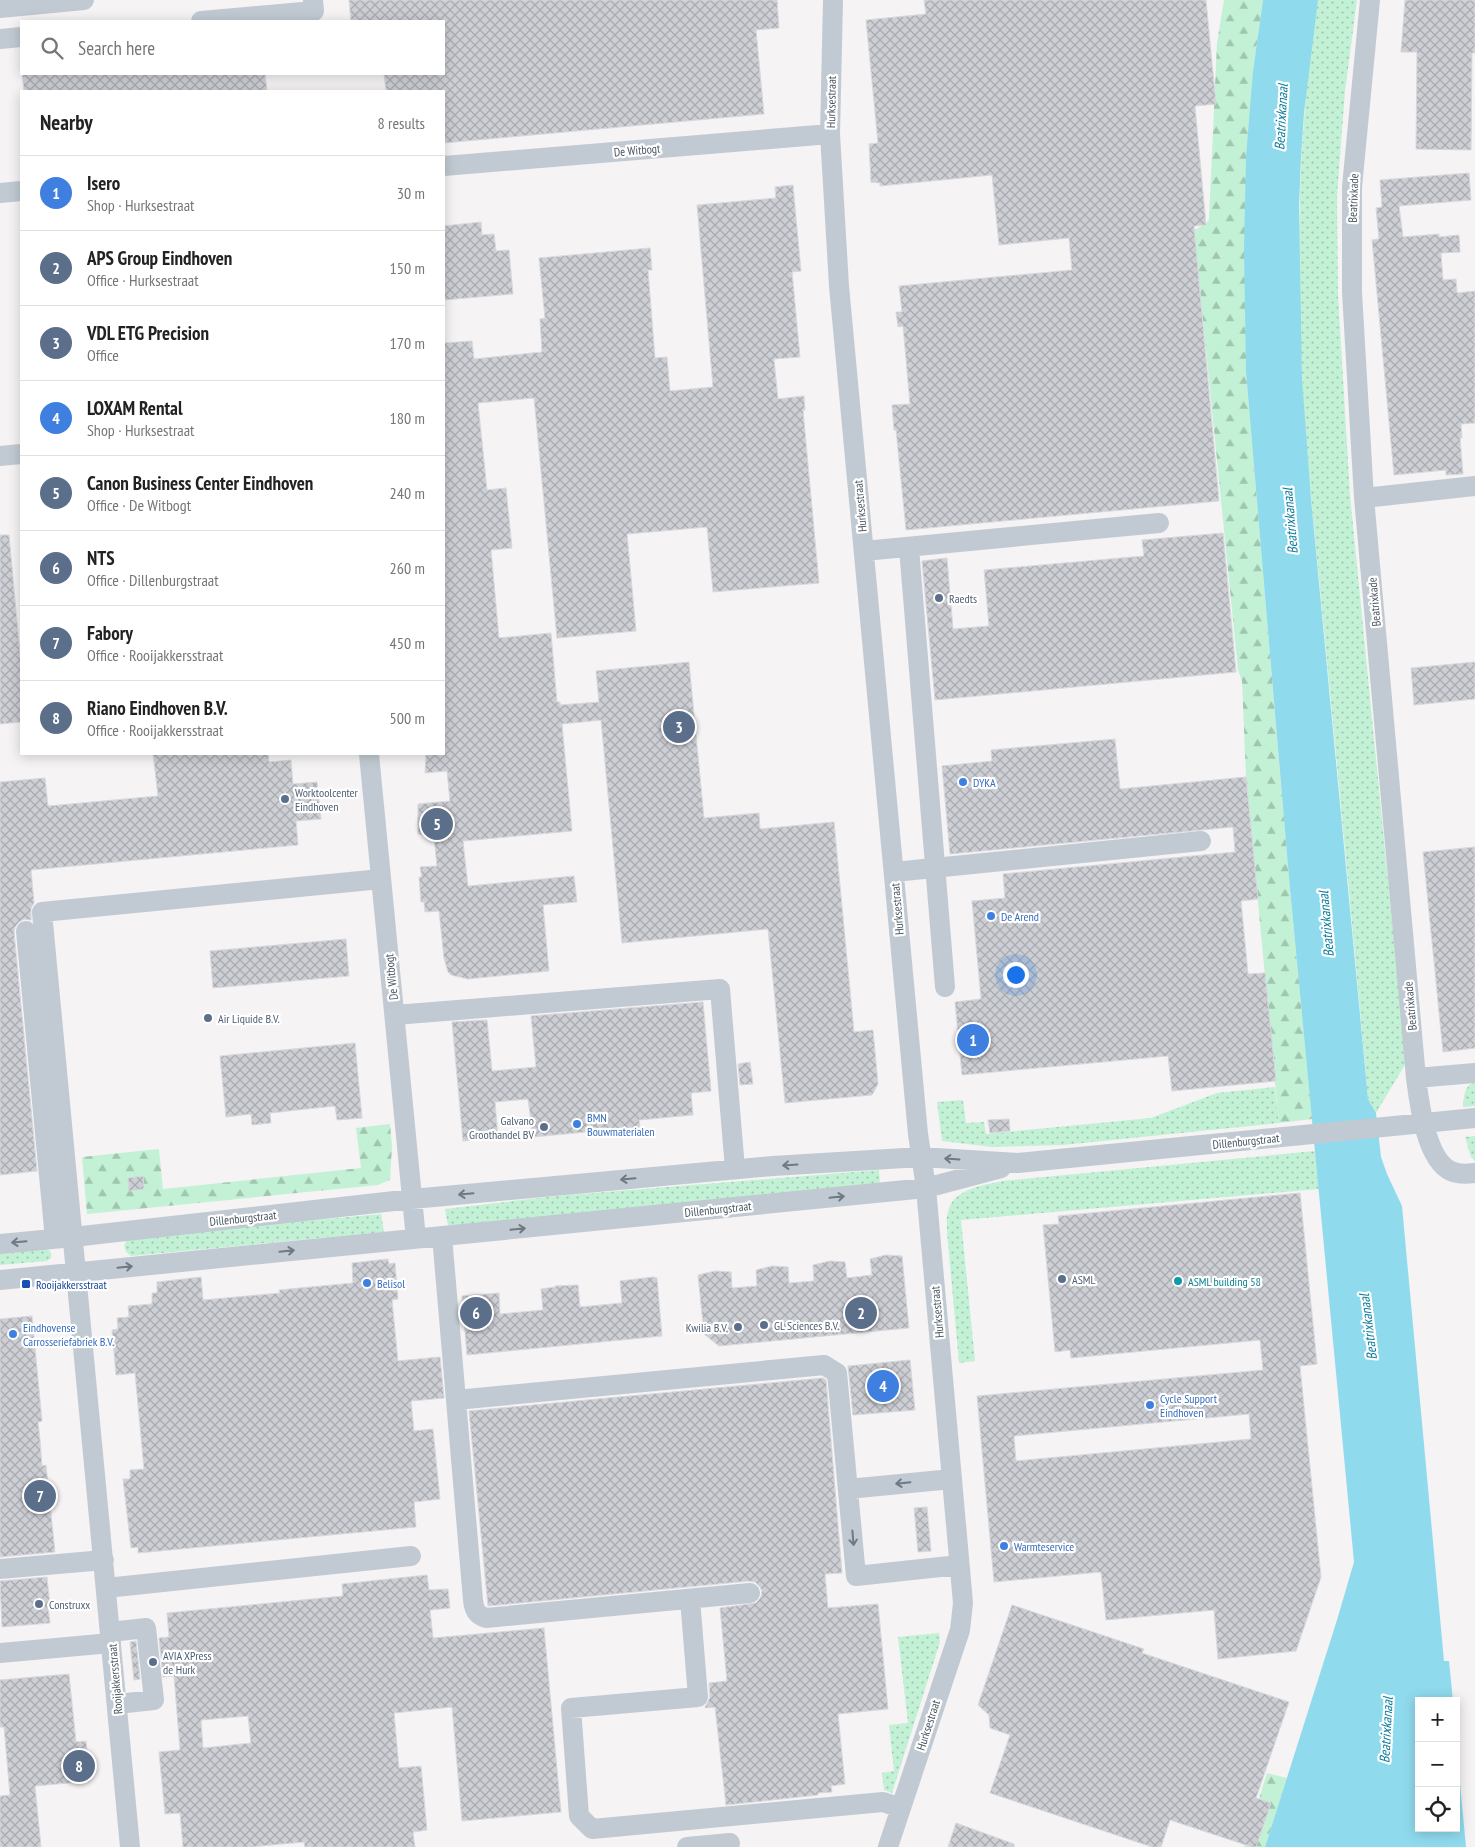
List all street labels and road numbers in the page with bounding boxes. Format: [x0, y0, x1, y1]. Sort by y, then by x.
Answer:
street label: Hurksestraat [823, 75, 839, 128]
street label: De Witbogt [613, 140, 661, 159]
street label: Beatrixkade [1345, 173, 1361, 223]
street label: Hurksestraat [850, 479, 870, 533]
street label: Beatrixkade [1364, 577, 1384, 627]
street label: Hurksestraat [887, 882, 907, 936]
street label: De Witbogt [381, 952, 401, 1001]
street label: Beatrixkade [1400, 981, 1420, 1031]
street label: Dillenburgstraat [1212, 1130, 1281, 1152]
street label: Dillenburgstraat [684, 1198, 753, 1220]
street label: Dillenburgstraat [209, 1207, 278, 1229]
street label: Hurksestraat [927, 1285, 947, 1339]
street label: Rooijakkersstraat [104, 1642, 126, 1715]
street label: Hurksestraat [913, 1697, 943, 1752]

